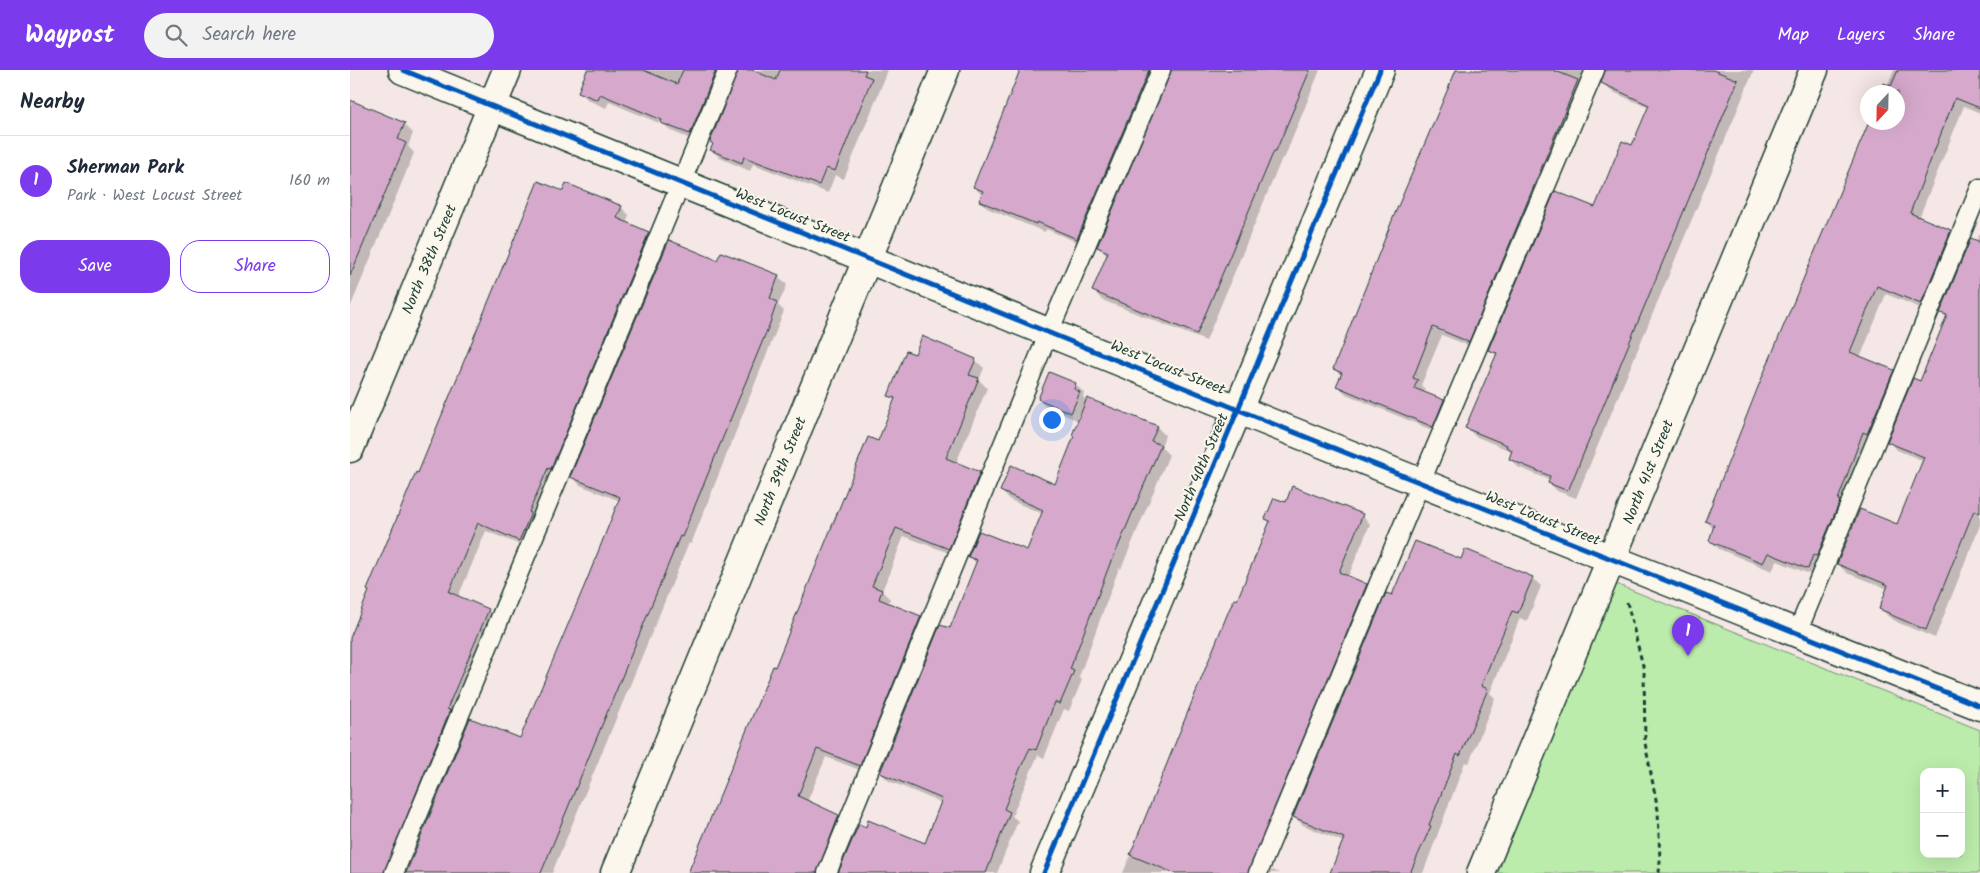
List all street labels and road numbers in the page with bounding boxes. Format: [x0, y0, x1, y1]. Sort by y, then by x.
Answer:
street label: West Locust Street [732, 182, 854, 250]
street label: North 38th Street [396, 201, 464, 318]
street label: West Locust Street [1107, 334, 1229, 402]
street label: North 40th Street [1168, 409, 1236, 525]
street label: North 39th Street [748, 413, 814, 529]
street label: North 41st Street [1617, 416, 1681, 528]
street label: West Locust Street [1482, 485, 1604, 553]

